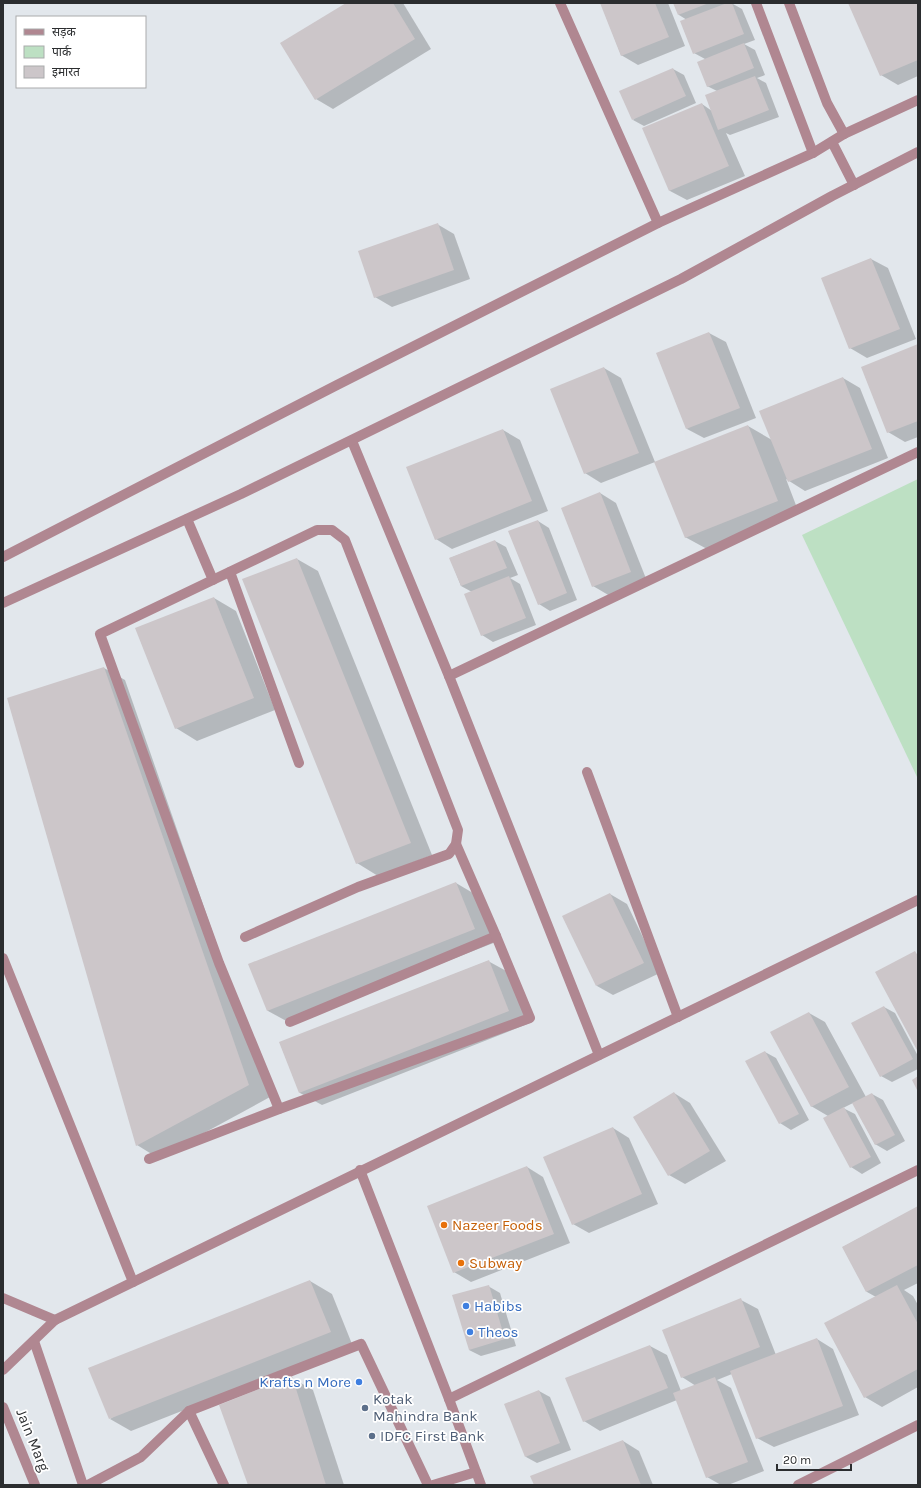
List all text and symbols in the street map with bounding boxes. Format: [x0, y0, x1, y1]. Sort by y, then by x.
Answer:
legend [16, 16, 146, 88]
text: सड़क [52, 25, 77, 39]
text: पार्क [52, 45, 72, 59]
text: इमारत [52, 65, 81, 79]
place label: Nazeer Foods [452, 1216, 543, 1234]
marker: Nazeer Foods [439, 1220, 449, 1230]
place label: Subway [469, 1254, 522, 1272]
marker: Subway [456, 1258, 466, 1268]
place label: Habibs [474, 1297, 522, 1315]
marker: Habibs [461, 1301, 471, 1311]
place label: Theos [478, 1323, 518, 1341]
marker: Theos [465, 1327, 475, 1337]
place label: Krafts n More [259, 1373, 351, 1391]
marker: Krafts n More [354, 1377, 364, 1387]
place label: Kotak Mahindra Bank [373, 1390, 478, 1425]
marker: Kotak Mahindra Bank [360, 1403, 370, 1413]
street label: Jain Marg [12, 1406, 54, 1474]
place label: IDFC First Bank [380, 1427, 485, 1445]
marker: IDFC First Bank [367, 1431, 377, 1441]
scale bar [777, 1446, 851, 1472]
text: 20 m [783, 1453, 811, 1467]

